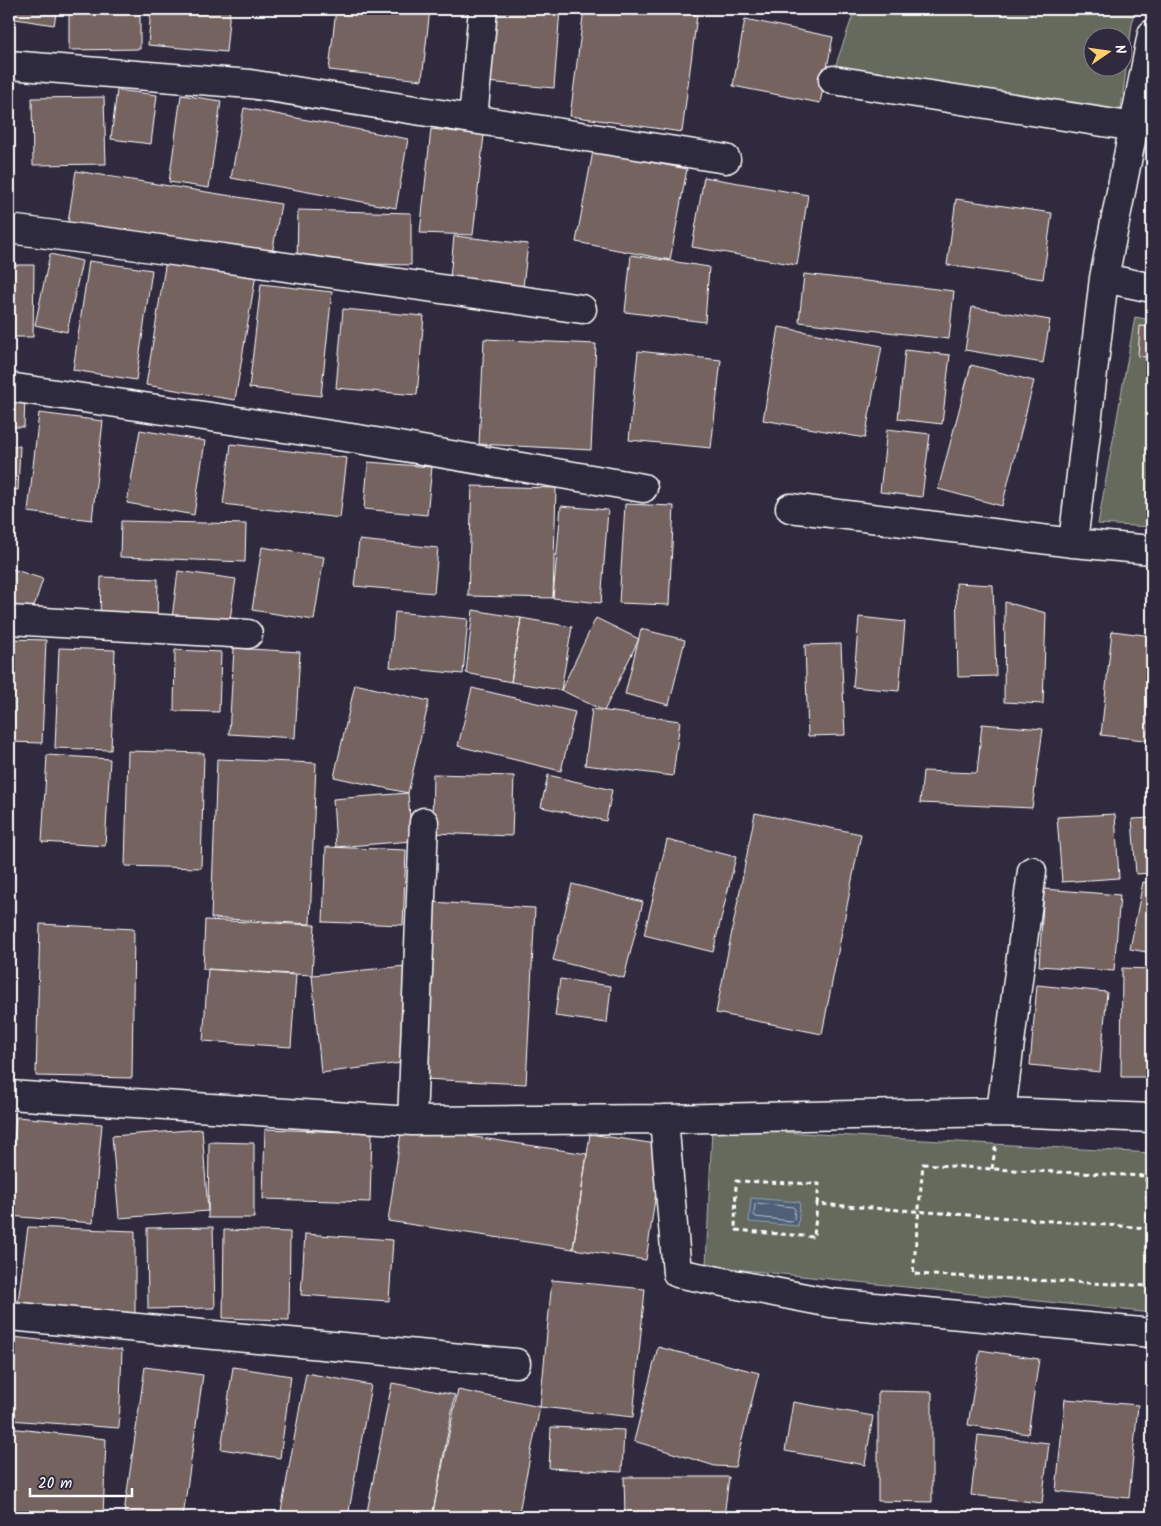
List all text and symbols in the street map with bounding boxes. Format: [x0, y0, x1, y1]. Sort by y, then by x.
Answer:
north arrow [1084, 28, 1134, 78]
text: N [1108, 43, 1131, 56]
scale bar [30, 1466, 132, 1498]
text: 20 m [38, 1472, 72, 1496]

